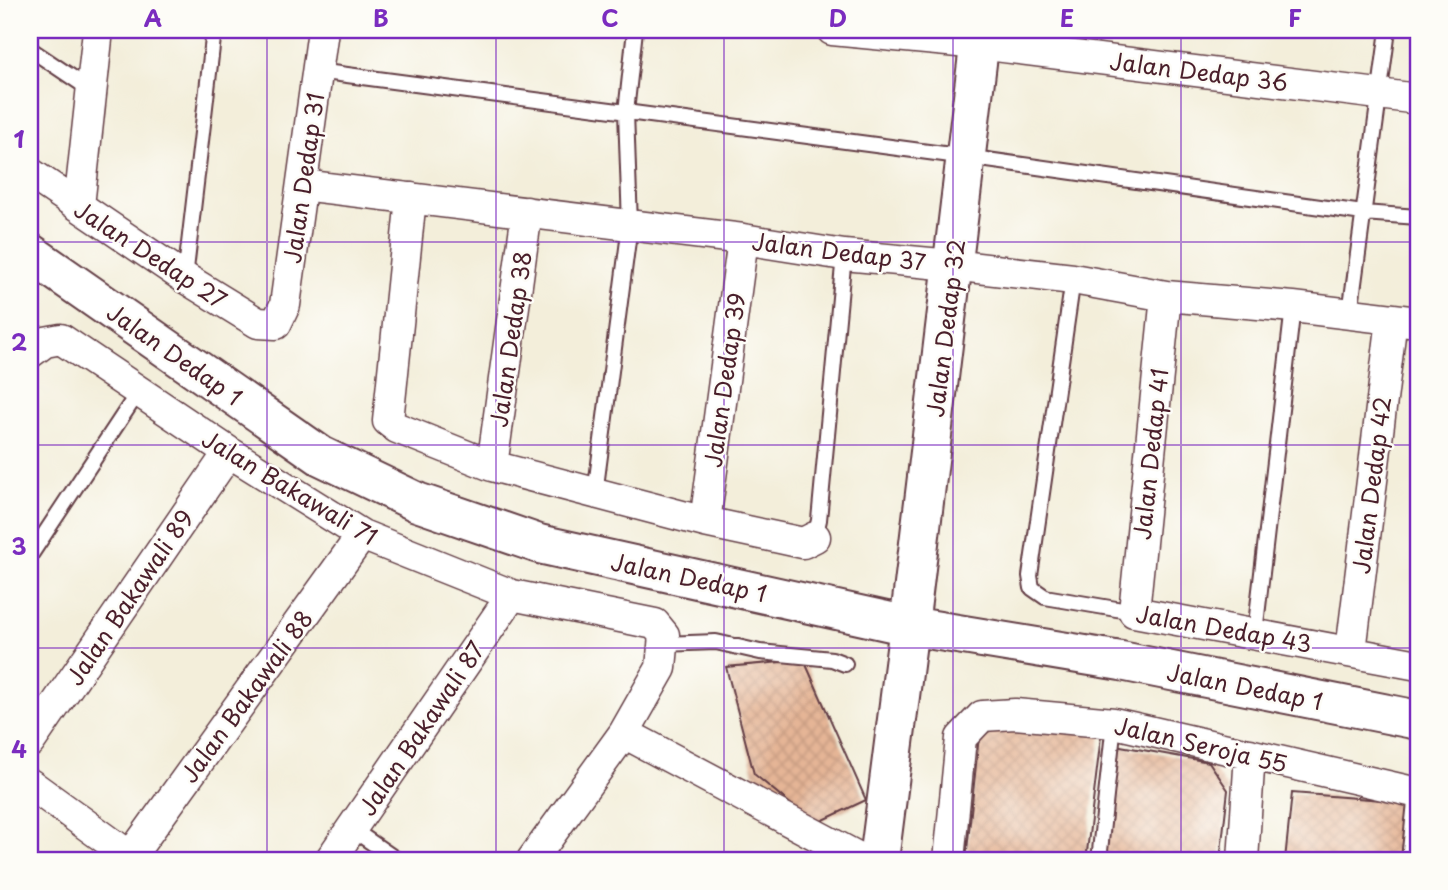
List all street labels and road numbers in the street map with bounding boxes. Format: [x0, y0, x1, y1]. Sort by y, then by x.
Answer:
street label: Jalan Dedap 36 [1108, 43, 1290, 99]
street label: Jalan Dedap 31 [274, 90, 332, 266]
street label: Jalan Dedap 27 [68, 191, 234, 317]
street label: Jalan Dedap 37 [750, 223, 928, 279]
street label: Jalan Dedap 32 [917, 237, 973, 419]
street label: Jalan Dedap 38 [480, 249, 540, 429]
street label: Jalan Dedap 39 [694, 290, 754, 470]
street label: Jalan Dedap 1 [100, 294, 250, 414]
street label: Jalan Dedap 41 [1124, 367, 1176, 541]
street label: Jalan Dedap 42 [1343, 394, 1399, 576]
street label: Jalan Bakawali 71 [196, 421, 384, 553]
street label: Jalan Bakawali 89 [57, 502, 201, 692]
street label: Jalan Dedap 1 [608, 543, 770, 611]
street label: Jalan Dedap 43 [1133, 595, 1315, 661]
street label: Jalan Bakawali 88 [171, 602, 321, 790]
street label: Jalan Bakawali 87 [349, 634, 493, 822]
street label: Jalan Dedap 1 [1164, 654, 1326, 718]
street label: Jalan Seroja 55 [1111, 707, 1291, 781]

